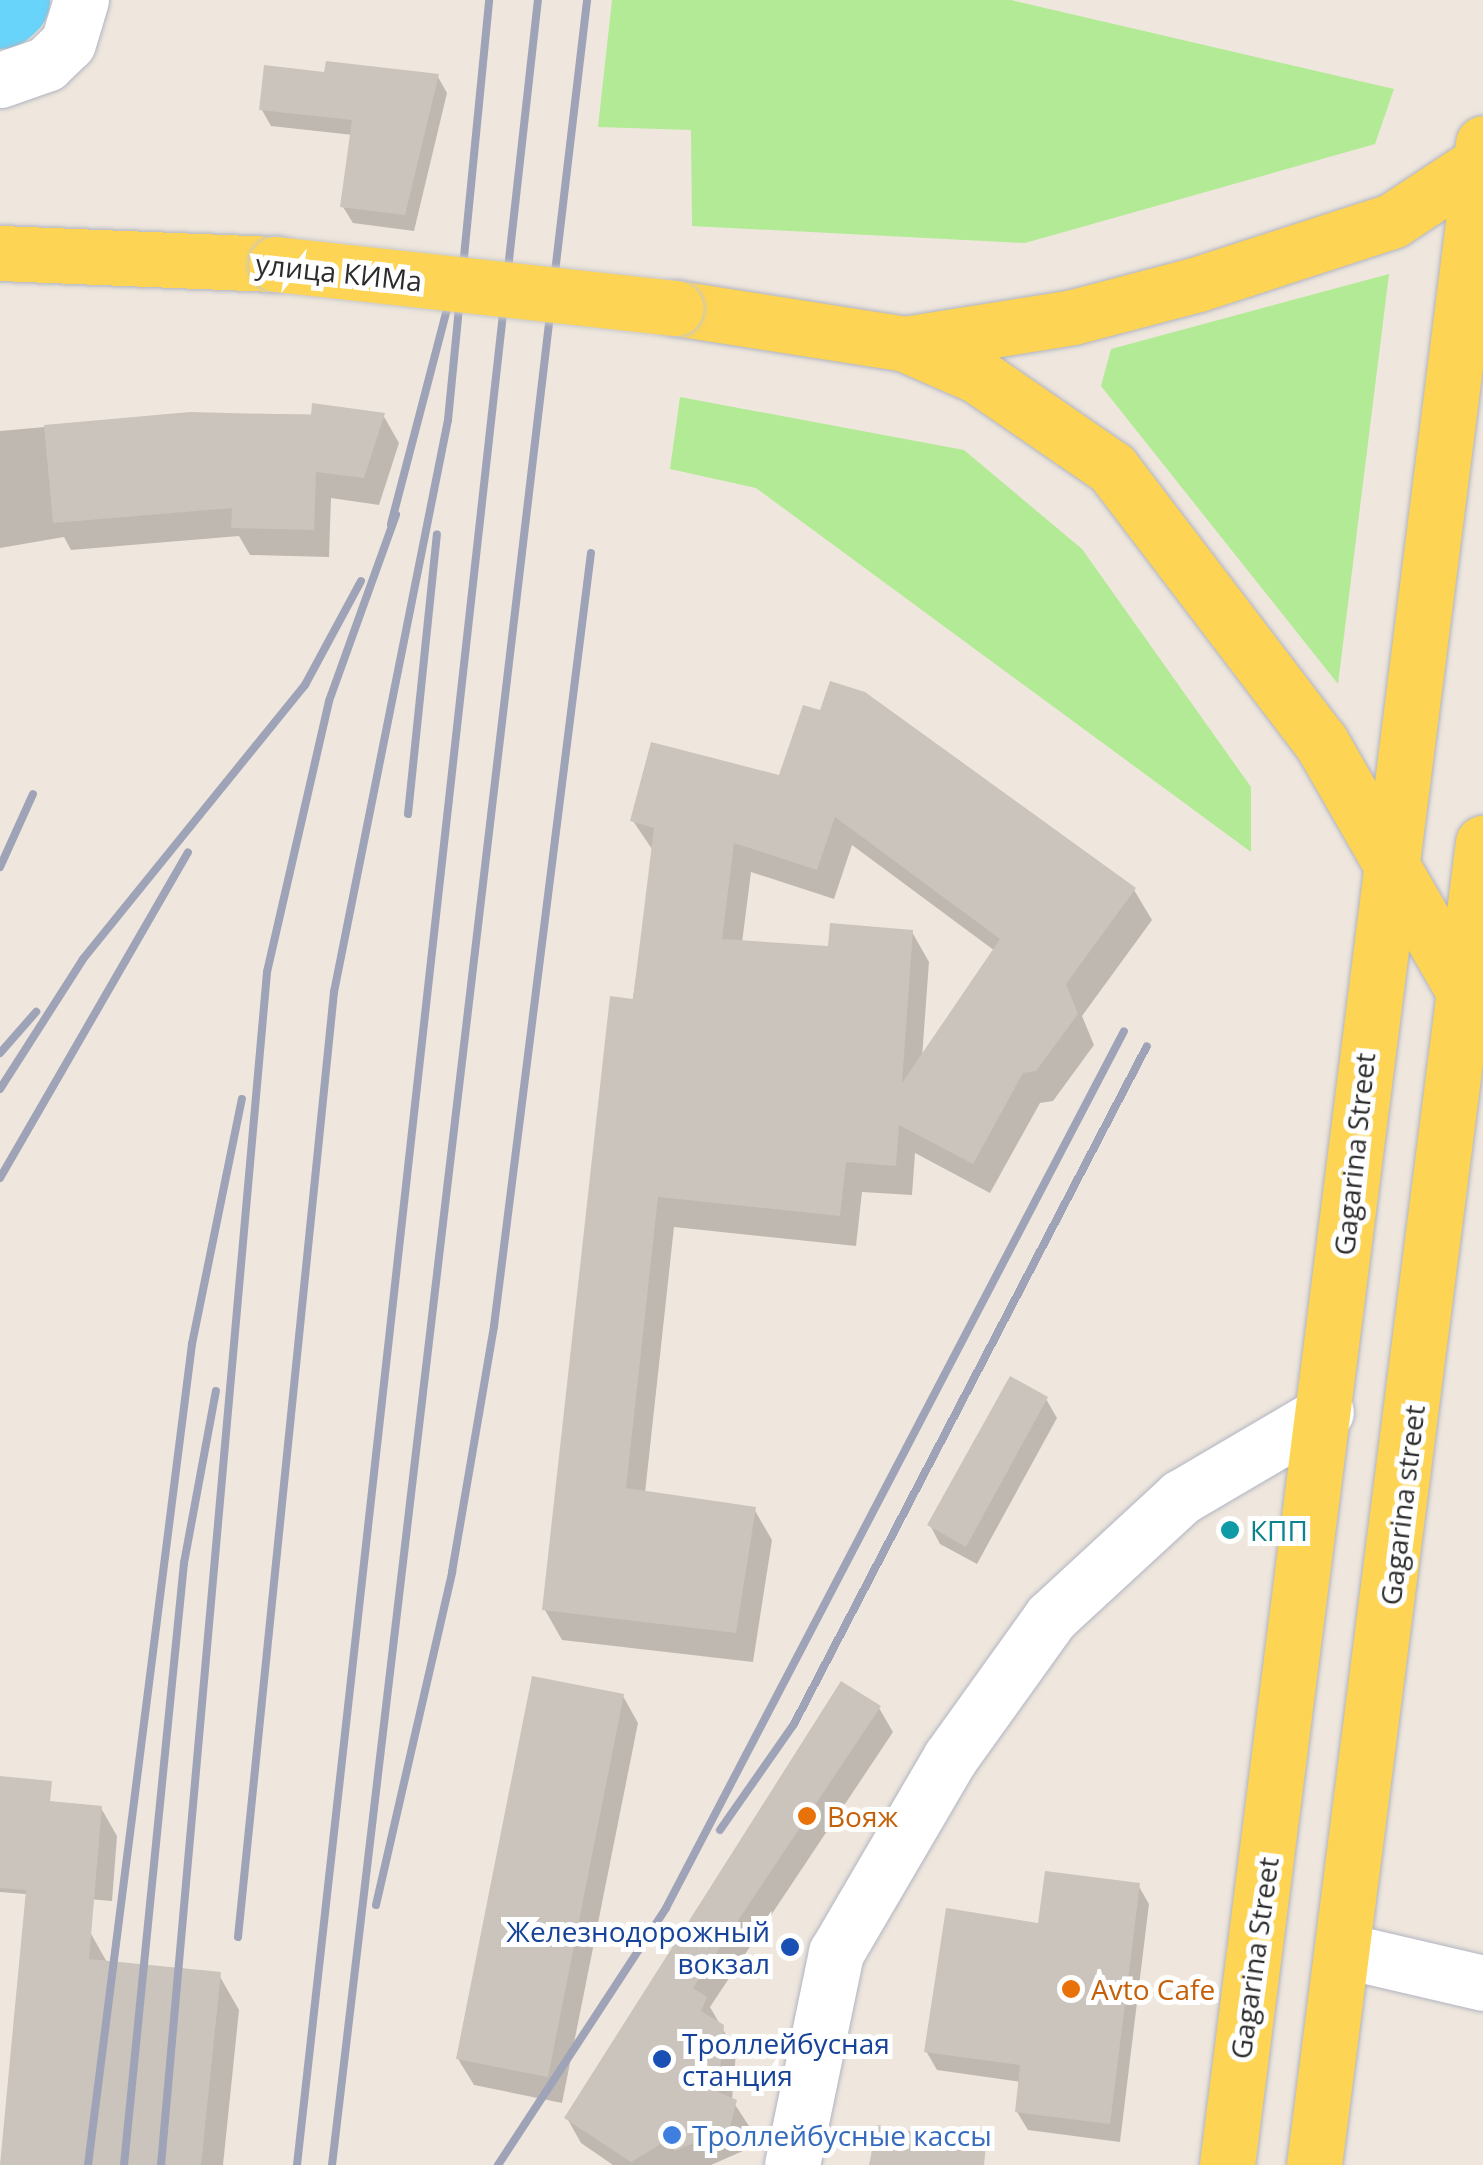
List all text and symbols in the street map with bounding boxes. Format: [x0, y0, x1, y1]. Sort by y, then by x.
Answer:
street label: улица КИМа [254, 247, 424, 297]
street label: Gagarina Street [1327, 1051, 1381, 1257]
street label: Gagarina street [1373, 1403, 1431, 1607]
place label: КПП [1250, 1513, 1308, 1547]
marker: КПП [1219, 1519, 1241, 1541]
place label: Вояж [827, 1799, 898, 1833]
marker: Вояж [796, 1805, 818, 1827]
street label: Gagarina Street [1223, 1855, 1285, 2061]
place label: Железнодорожный вокзал [506, 1914, 770, 1980]
marker: Железнодорожный вокзал [779, 1936, 801, 1958]
place label: Avto Cafe [1091, 1972, 1215, 2006]
marker: Avto Cafe [1060, 1978, 1082, 2000]
place label: Троллейбусная станция [682, 2026, 890, 2092]
marker: Троллейбусная станция [651, 2048, 673, 2070]
place label: Троллейбусные кассы [692, 2118, 992, 2152]
marker: Троллейбусные кассы [661, 2124, 683, 2146]

